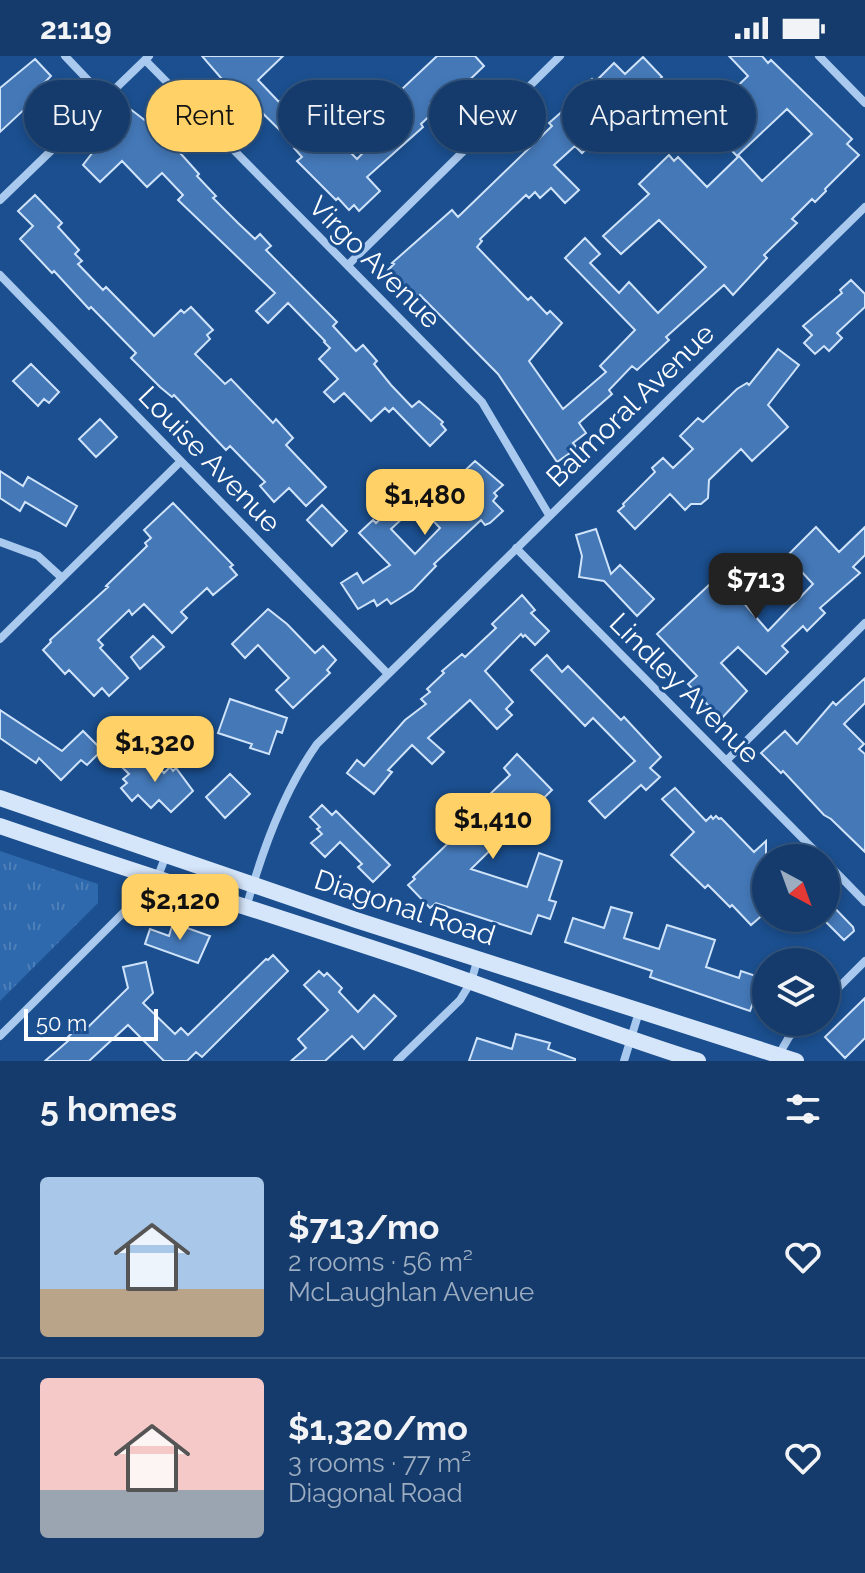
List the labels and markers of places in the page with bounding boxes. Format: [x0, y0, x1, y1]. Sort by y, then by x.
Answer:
pin: $1,480 [360, 469, 490, 537]
pin: $713 [709, 553, 803, 621]
pin: $1,320 [90, 716, 220, 784]
pin: $1,410 [428, 793, 558, 861]
pin: $2,120 [115, 874, 245, 942]

